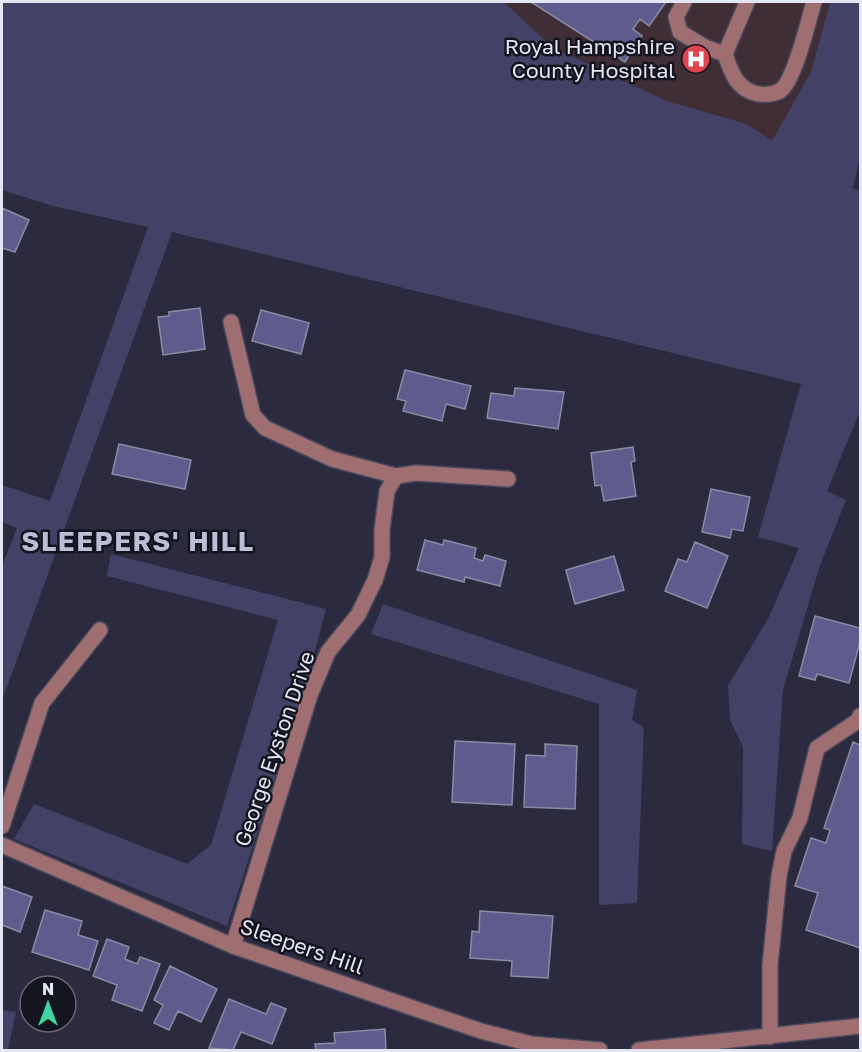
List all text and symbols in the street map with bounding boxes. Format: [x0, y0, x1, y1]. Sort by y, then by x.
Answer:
place label: Royal Hampshire County Hospital [505, 33, 675, 83]
hospital icon: Royal Hampshire County Hospital [680, 43, 712, 75]
district label: SLEEPERS' HILL [21, 525, 255, 557]
street label: George Eyston Drive [228, 648, 320, 850]
street label: Sleepers Hill [237, 913, 368, 979]
north arrow [18, 974, 78, 1034]
text: N [42, 979, 54, 999]

